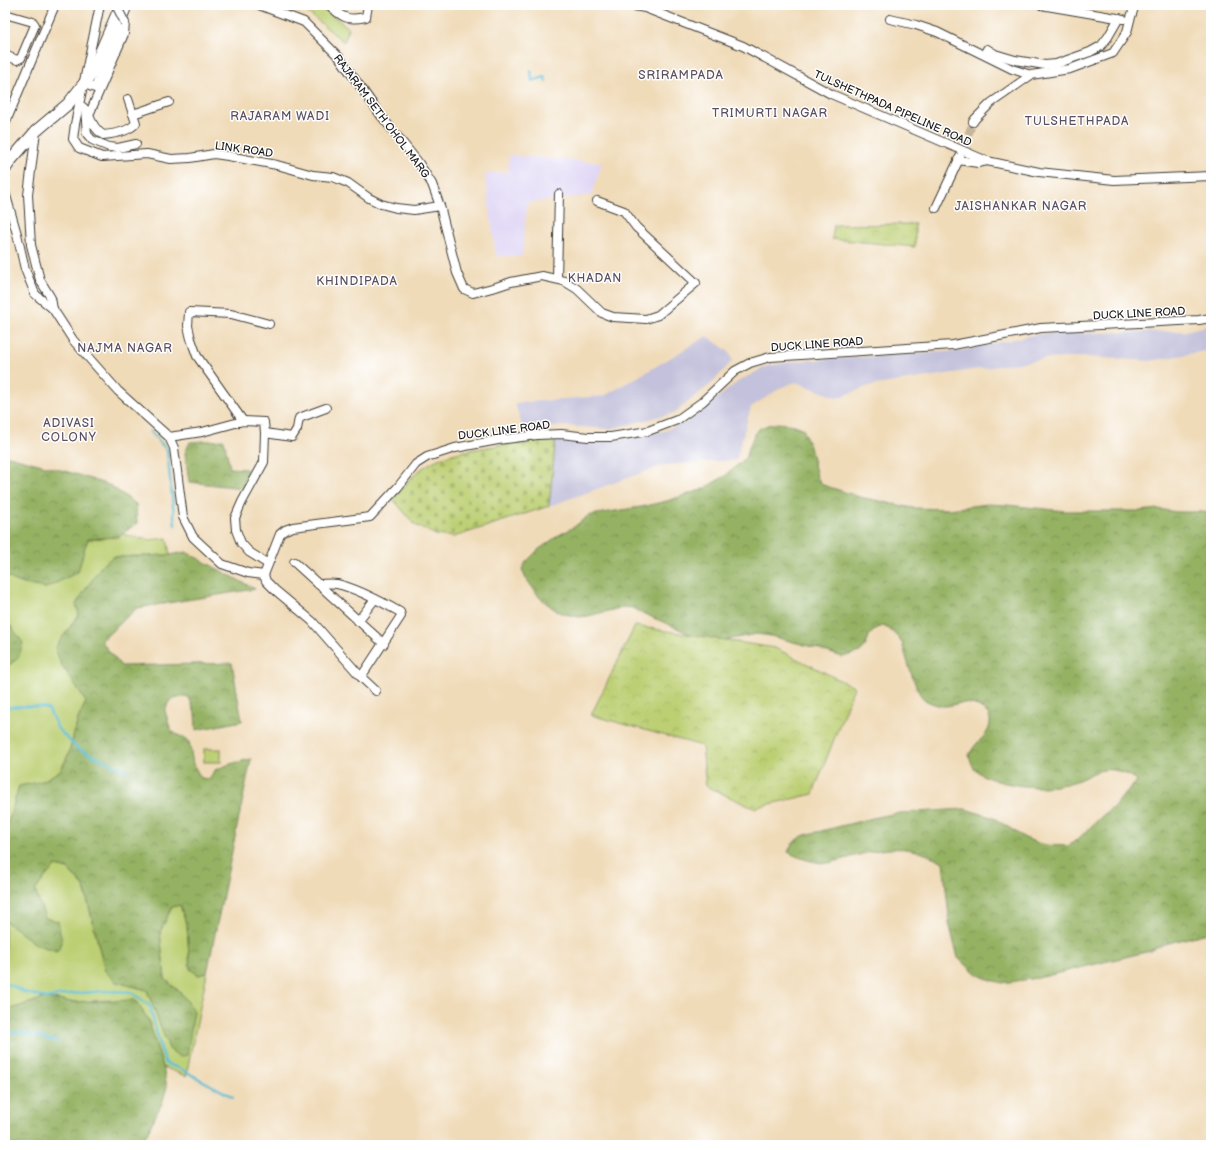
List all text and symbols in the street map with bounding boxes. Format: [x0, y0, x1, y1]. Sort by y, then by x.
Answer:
street label: RAJARAM SETH OHOL MARG [331, 52, 432, 181]
district label: SRIRAMPADA [638, 68, 724, 83]
street label: TULSHETHPADA PIPELINE ROAD [812, 68, 974, 149]
district label: TRIMURTI NAGAR [712, 106, 828, 121]
district label: RAJARAM WADI [230, 109, 330, 124]
district label: TULSHETHPADA [1025, 114, 1129, 129]
street label: LINK ROAD [214, 139, 274, 160]
district label: JAISHANKAR NAGAR [955, 199, 1087, 214]
district label: KHADAN [568, 271, 622, 286]
district label: KHINDIPADA [316, 274, 398, 289]
street label: DUCK LINE ROAD [1092, 305, 1186, 322]
street label: DUCK LINE ROAD [770, 335, 864, 354]
district label: NAJMA NAGAR [77, 341, 173, 356]
district label: ADIVASI COLONY [41, 416, 97, 445]
street label: DUCK LINE ROAD [457, 418, 551, 443]

